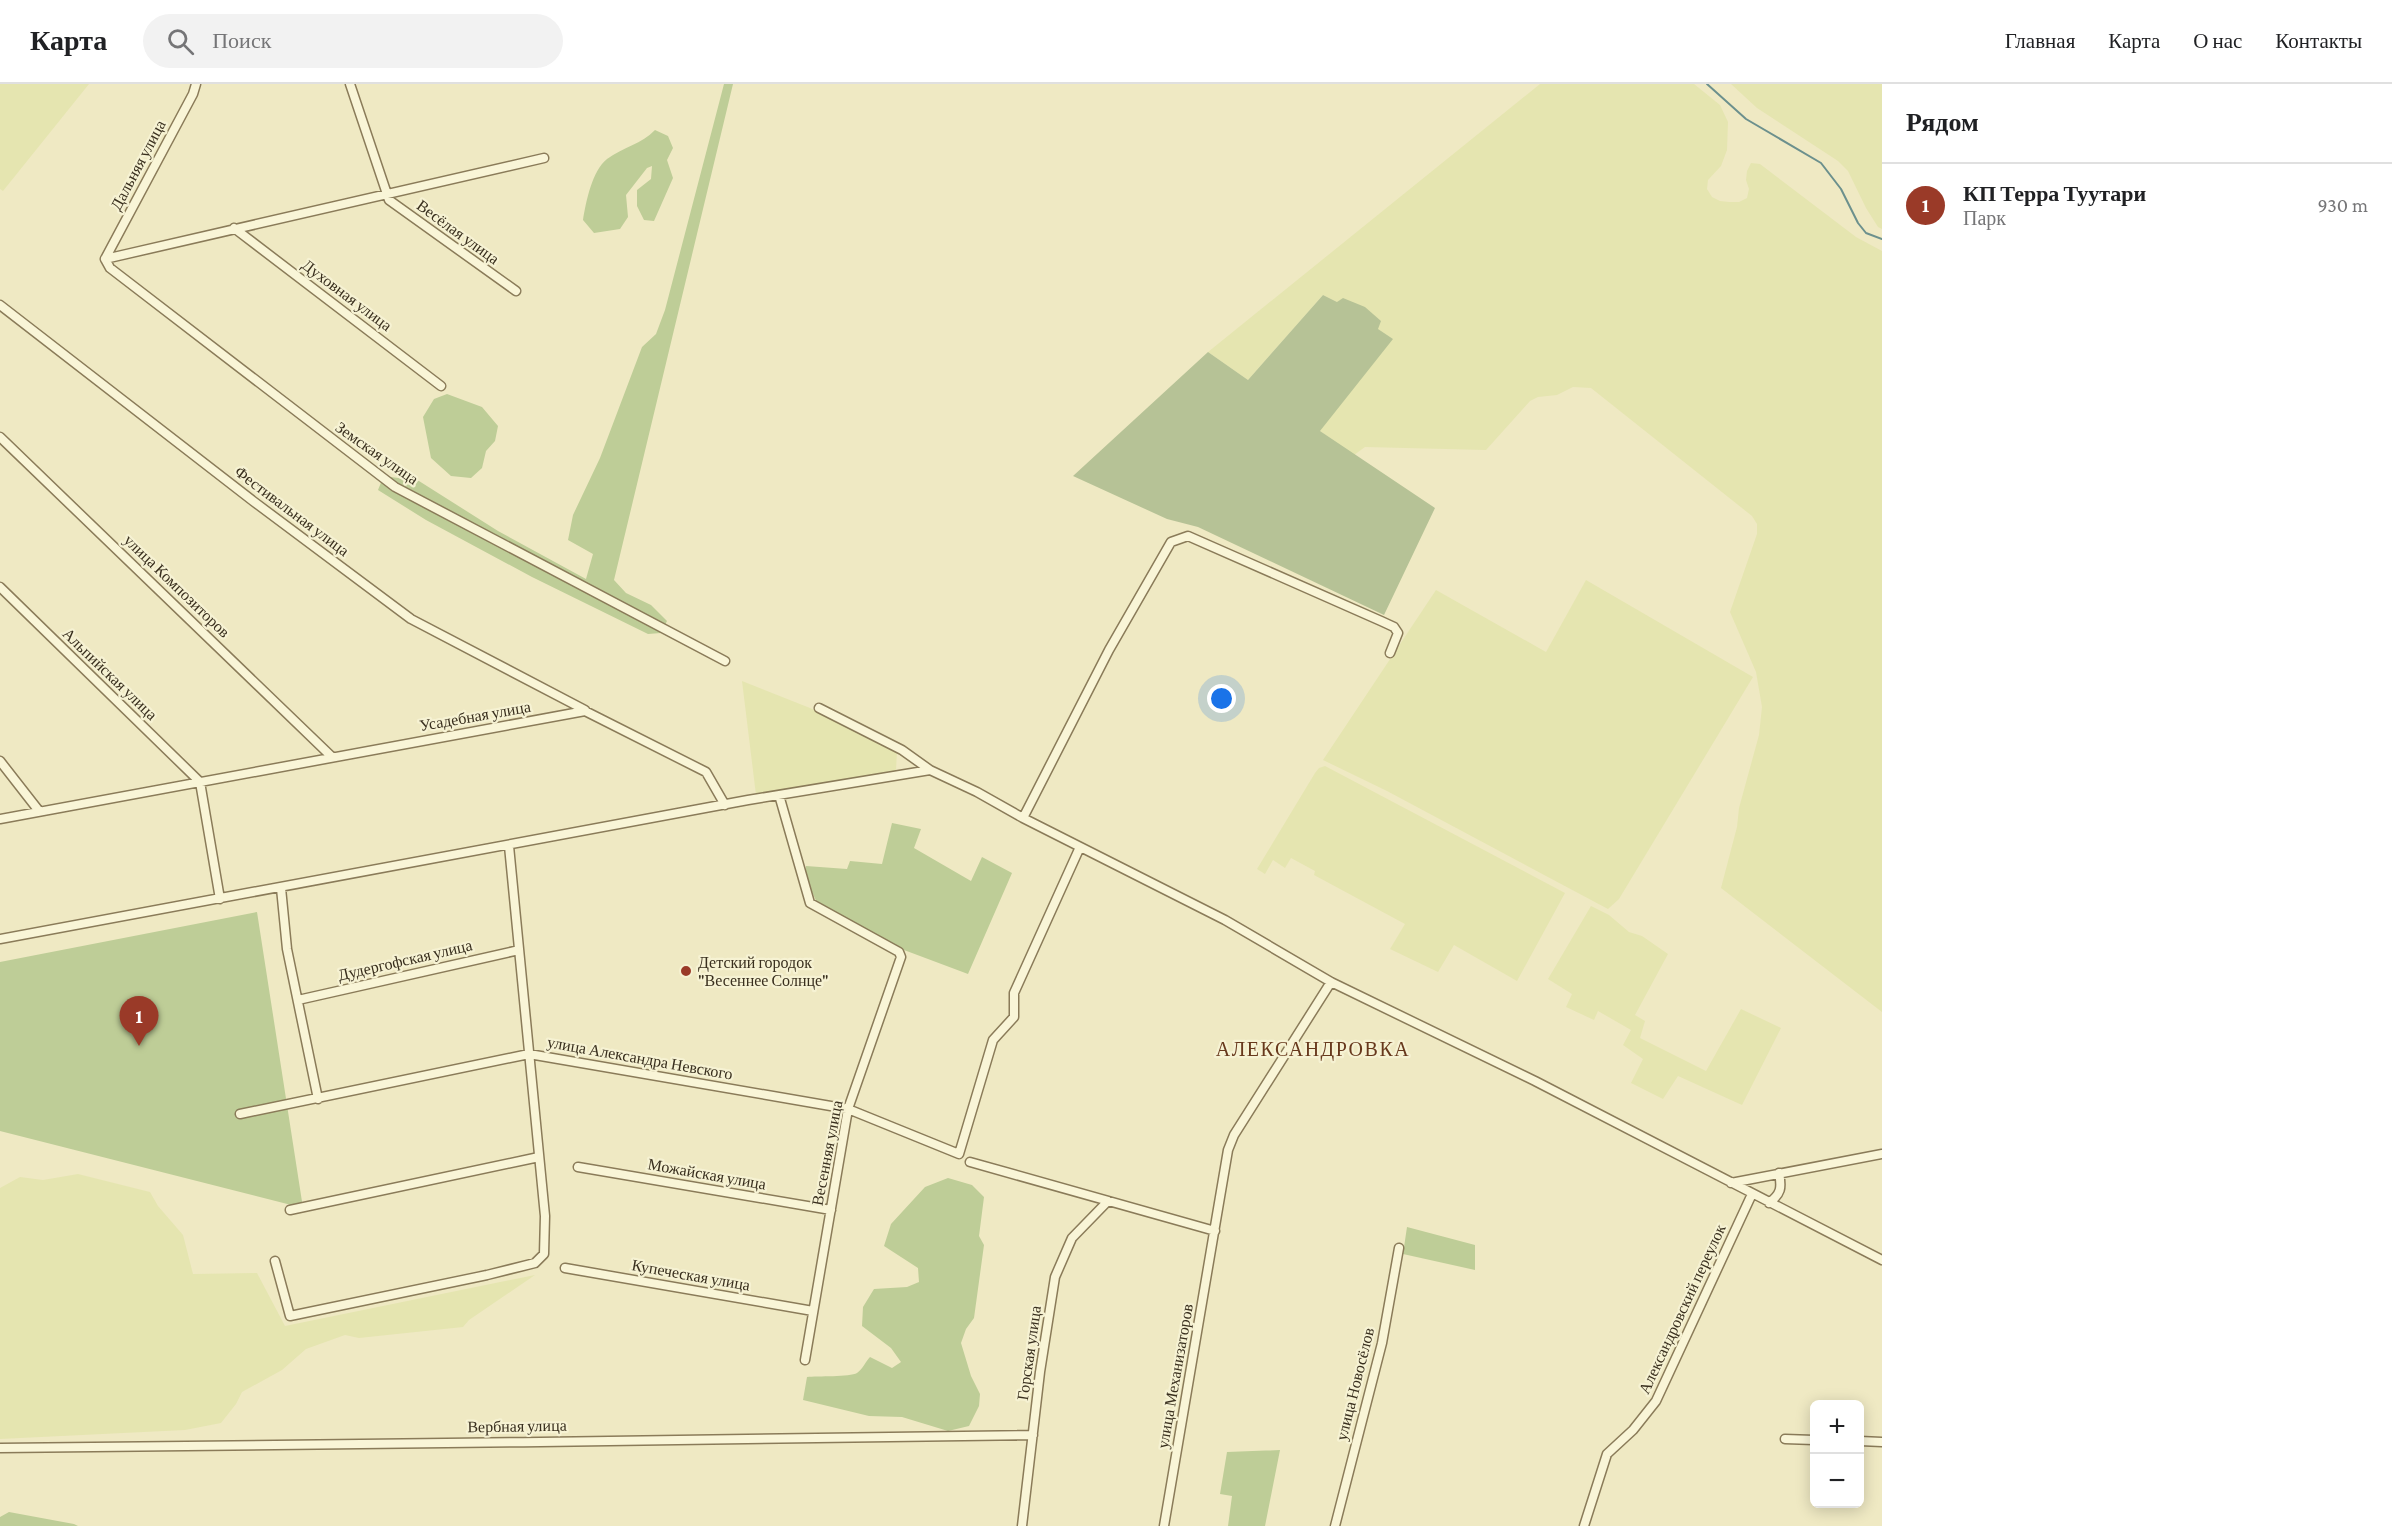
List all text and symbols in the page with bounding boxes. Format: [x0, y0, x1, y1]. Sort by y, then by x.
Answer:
search box [143, 14, 563, 68]
text: Карта [30, 25, 107, 56]
icon: search [164, 25, 197, 58]
text: Поиск [212, 28, 271, 53]
text: Главная [2005, 29, 2075, 53]
text: Карта [2108, 29, 2160, 53]
text: О нас [2193, 29, 2242, 53]
text: Контакты [2275, 29, 2362, 53]
text: Рядом [1906, 108, 1979, 137]
street label: Дальняя улица [107, 117, 170, 213]
text: КП Терра Туутари [1963, 181, 2146, 206]
text: 1 [1922, 194, 1929, 216]
text: 930 m [2318, 194, 2368, 216]
street label: Весёлая улица [413, 197, 502, 268]
text: Парк [1963, 207, 2006, 229]
street label: Духовная улица [298, 256, 395, 335]
street label: Земская улица [332, 418, 422, 489]
street label: Фестивальная улица [231, 463, 352, 560]
street label: улица Композиторов [120, 531, 234, 642]
street label: Альпийская улица [59, 625, 161, 724]
your location [1207, 684, 1236, 713]
street label: Усадебная улица [418, 698, 532, 735]
street label: Дудергофская улица [336, 936, 474, 985]
place label: Детский городок "Весеннее Солнце" [698, 954, 829, 990]
marker: Детский городок "Весеннее Солнце" [679, 964, 693, 978]
pin: 1 [120, 996, 158, 1046]
street label: улица Александра Невского [546, 1033, 734, 1084]
district label: АЛЕКСАНДРОВКА [1216, 1038, 1410, 1061]
street label: Весенняя улица [808, 1099, 847, 1207]
street label: Можайская улица [646, 1155, 767, 1194]
street label: Александровский переулок [1635, 1221, 1730, 1397]
street label: Купеческая улица [630, 1256, 752, 1295]
street label: улица Механизаторов [1154, 1302, 1197, 1450]
street label: Горская улица [1014, 1305, 1045, 1402]
street label: улица Новосёлов [1333, 1325, 1378, 1442]
map controls [1810, 1400, 1864, 1508]
button: + [1810, 1400, 1864, 1454]
street label: Вербная улица [467, 1417, 567, 1436]
button: − [1810, 1454, 1864, 1508]

